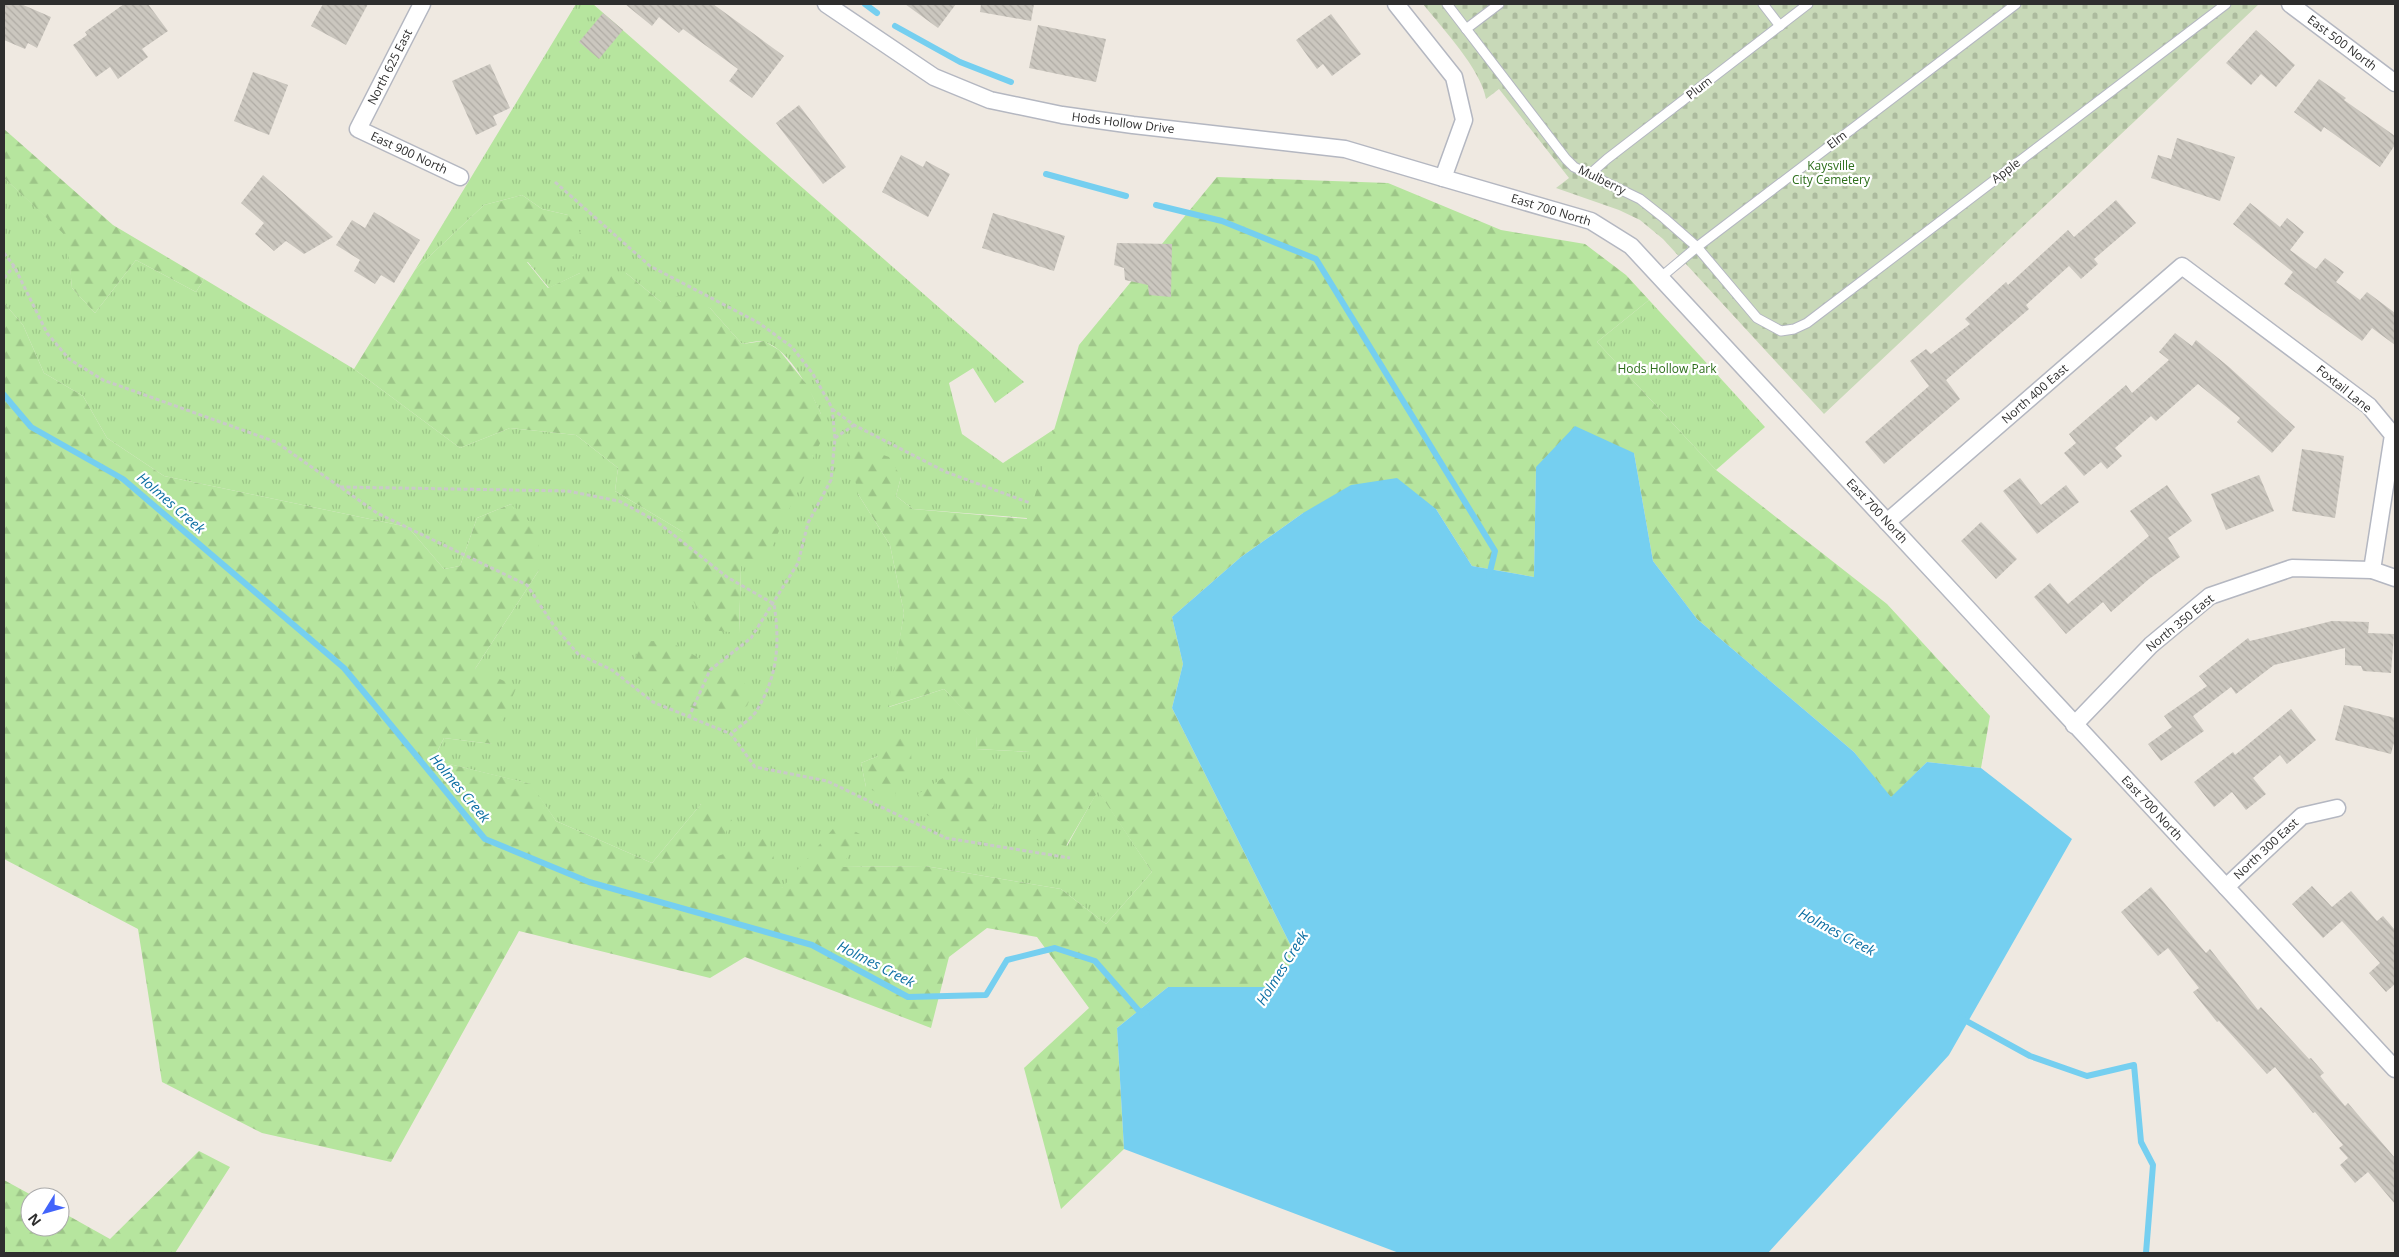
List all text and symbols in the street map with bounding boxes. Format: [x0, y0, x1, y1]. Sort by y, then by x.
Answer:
street label: East 500 North [2304, 11, 2381, 74]
street label: North 625 East [363, 26, 416, 108]
street label: Plum [1682, 72, 1715, 103]
street label: Hods Hollow Drive [1071, 108, 1176, 137]
street label: East 900 North [368, 127, 450, 178]
street label: Elm [1823, 127, 1850, 153]
street label: Apple [1988, 154, 2024, 187]
park label: Kaysville City Cemetery [1792, 157, 1871, 188]
street label: Mulberry [1576, 161, 1630, 199]
street label: East 700 North [1509, 189, 1593, 230]
park label: Hods Hollow Park [1617, 360, 1717, 377]
street label: North 400 East [1998, 360, 2072, 427]
street label: Foxtail Lane [2313, 361, 2376, 416]
water label: Holmes Creek [133, 468, 210, 538]
street label: East 700 North [1843, 475, 1912, 547]
street label: North 350 East [2142, 590, 2217, 655]
water label: Holmes Creek [426, 749, 496, 827]
street label: East 700 North [2118, 772, 2187, 844]
street label: North 300 East [2230, 814, 2302, 883]
water label: Holmes Creek [1796, 903, 1880, 960]
water label: Holmes Creek [1251, 926, 1313, 1009]
water label: Holmes Creek [834, 936, 919, 992]
north arrow [20, 1187, 70, 1237]
text: N [23, 1210, 45, 1230]

